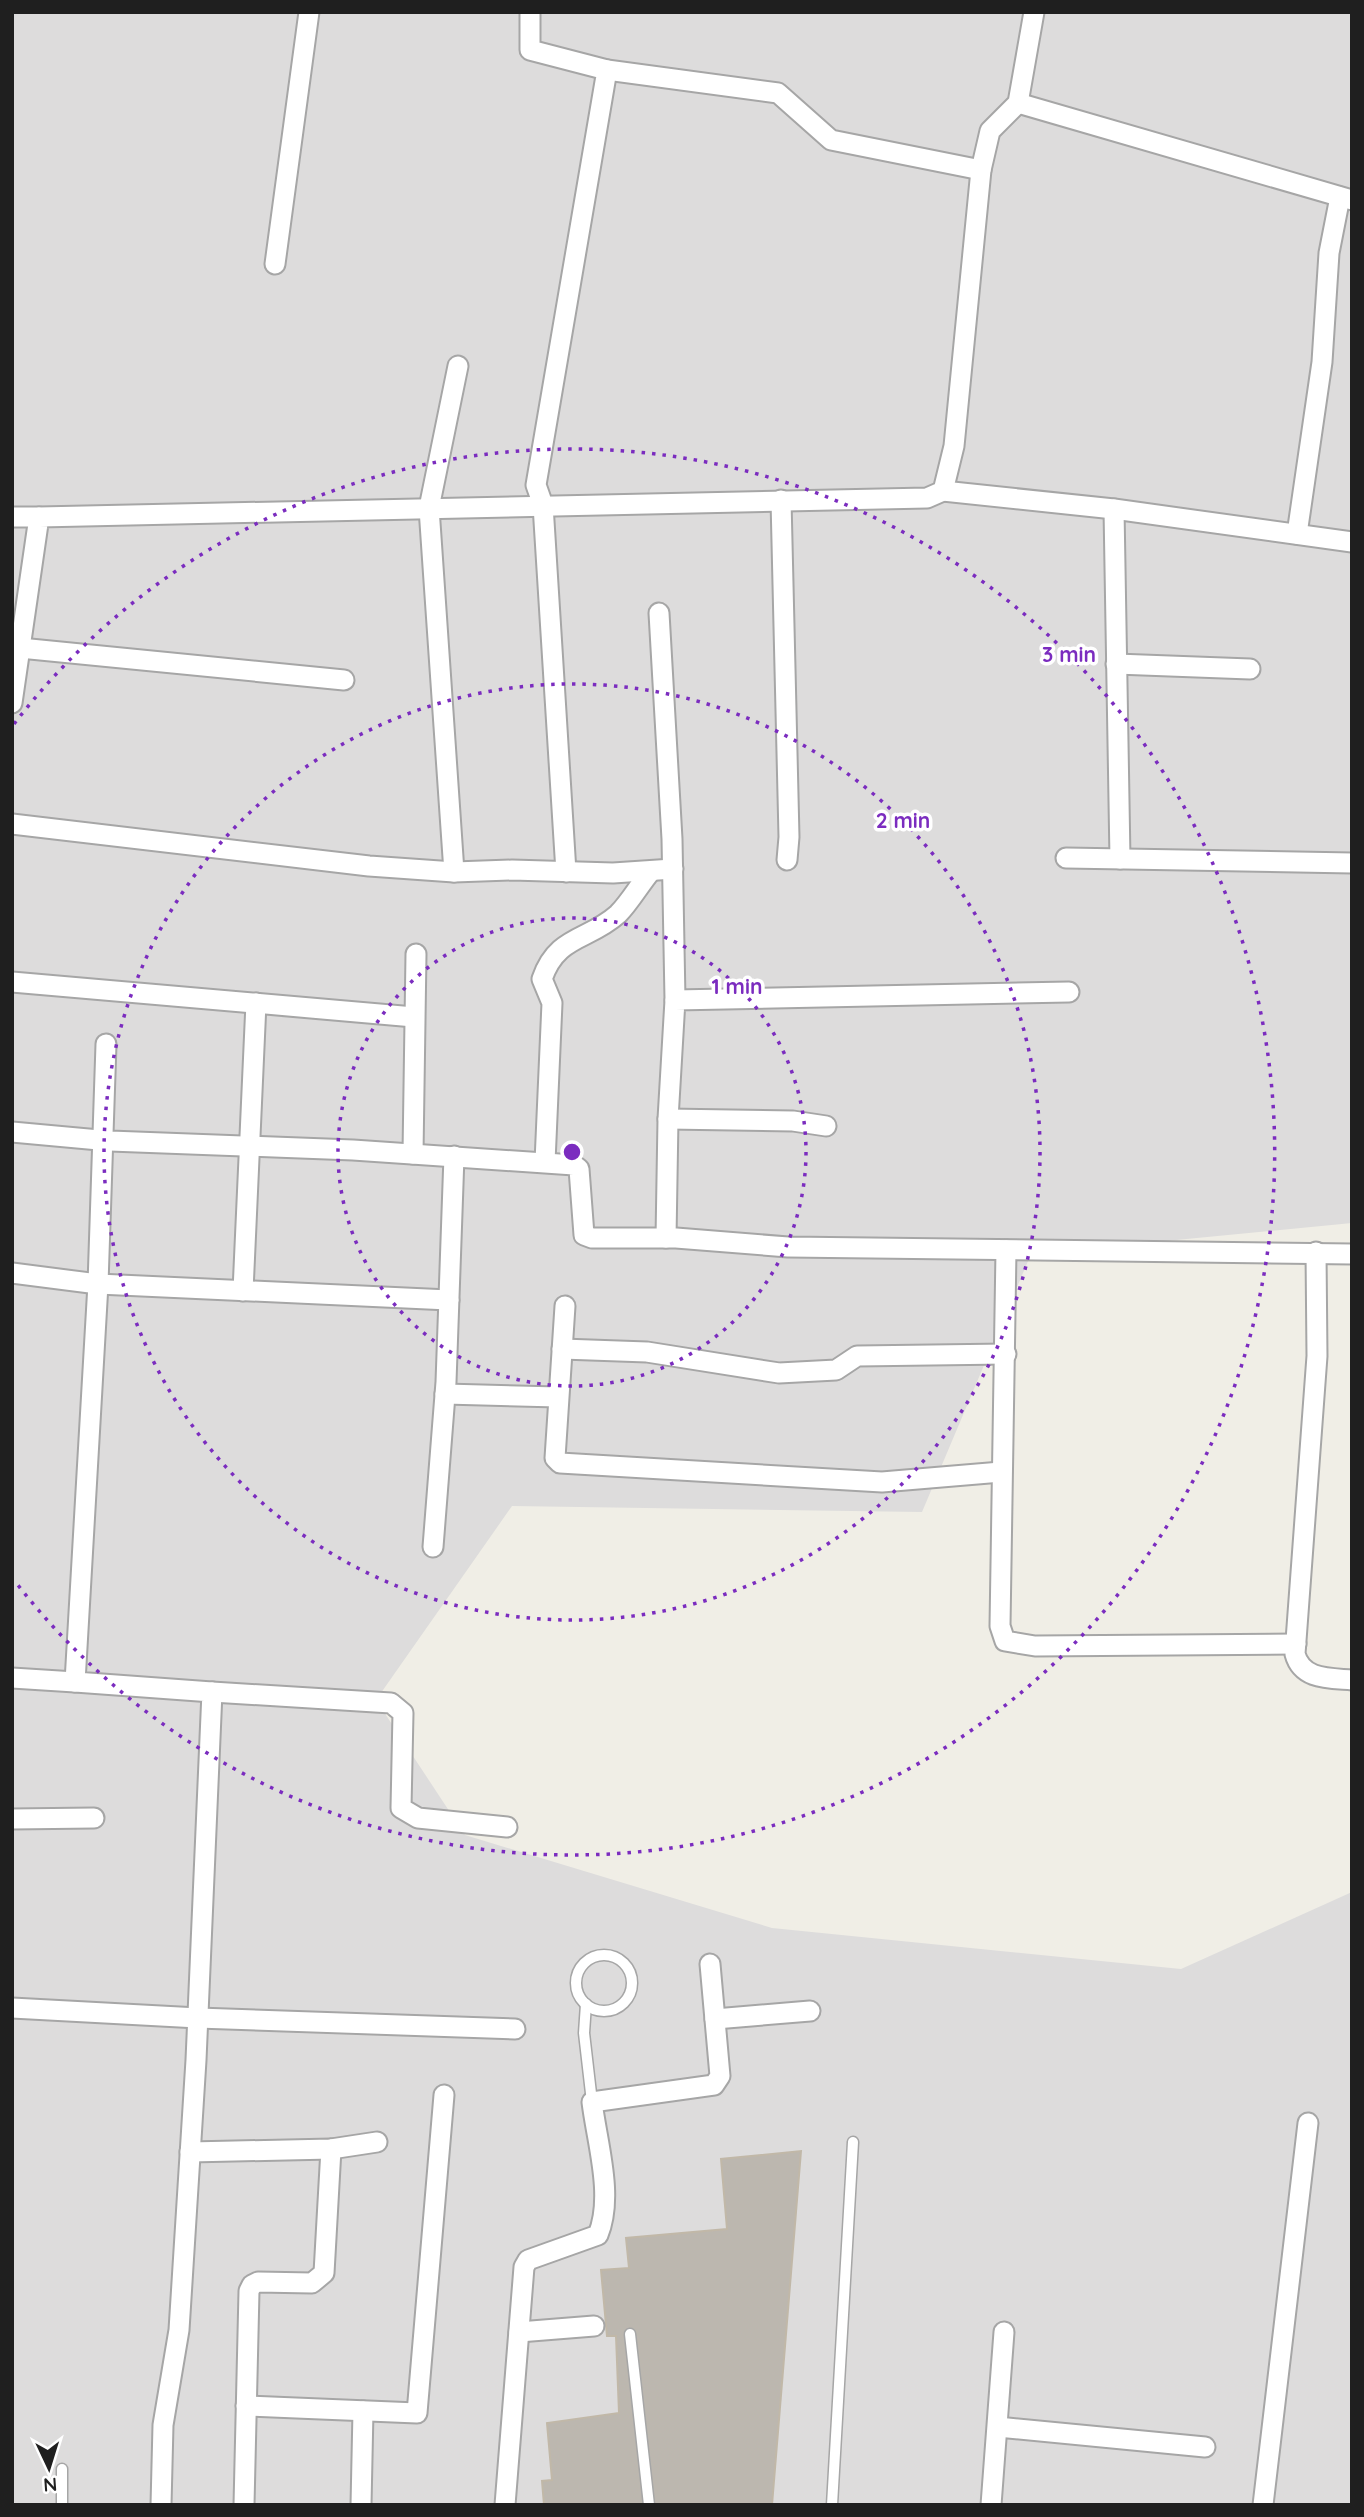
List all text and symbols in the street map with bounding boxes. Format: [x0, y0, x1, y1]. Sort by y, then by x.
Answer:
text: 3 min [1042, 641, 1096, 667]
text: 2 min [876, 807, 930, 833]
text: 1 min [712, 973, 762, 999]
centre of rings [560, 1140, 584, 1164]
north arrow [14, 2433, 84, 2503]
text: N [42, 2473, 58, 2497]

